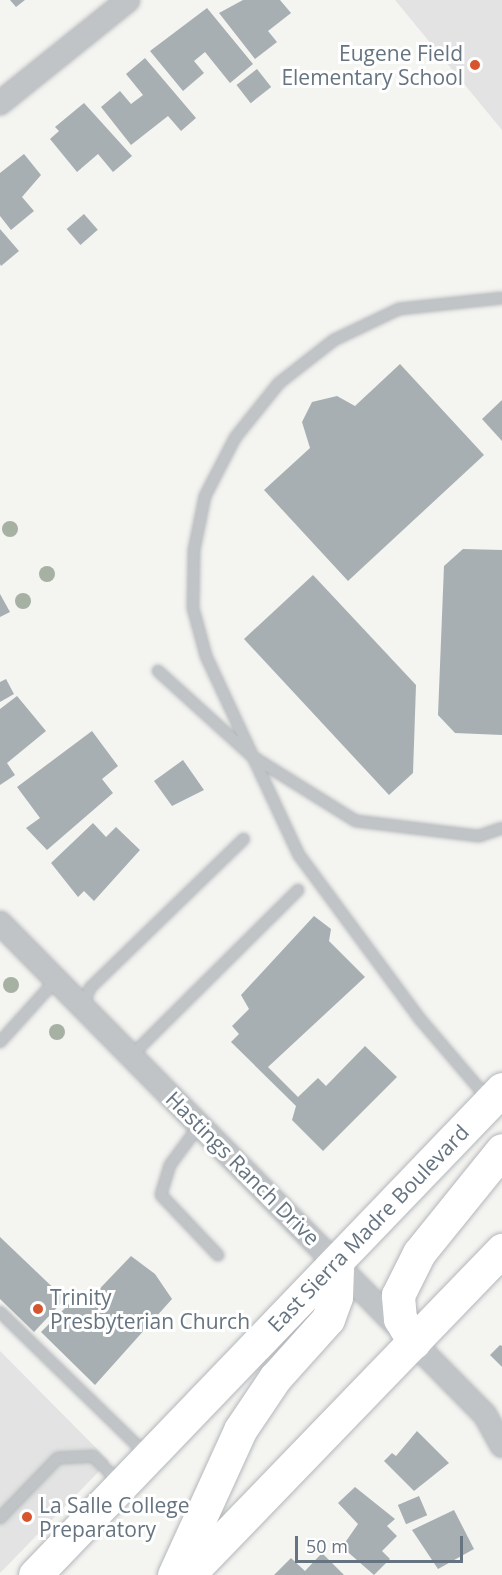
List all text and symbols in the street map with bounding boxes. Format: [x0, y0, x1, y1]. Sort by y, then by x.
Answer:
place label: Eugene Field Elementary School [281, 40, 463, 90]
marker: Eugene Field Elementary School [468, 58, 482, 72]
street label: Hastings Ranch Drive [161, 1086, 325, 1250]
street label: East Sierra Madre Boulevard [262, 1119, 474, 1337]
place label: Trinity Presbyterian Church [50, 1284, 250, 1334]
marker: Trinity Presbyterian Church [31, 1302, 45, 1316]
place label: La Salle College Preparatory [39, 1492, 190, 1542]
marker: La Salle College Preparatory [20, 1510, 34, 1524]
scale bar [298, 1524, 466, 1562]
text: 50 m [306, 1534, 348, 1558]

